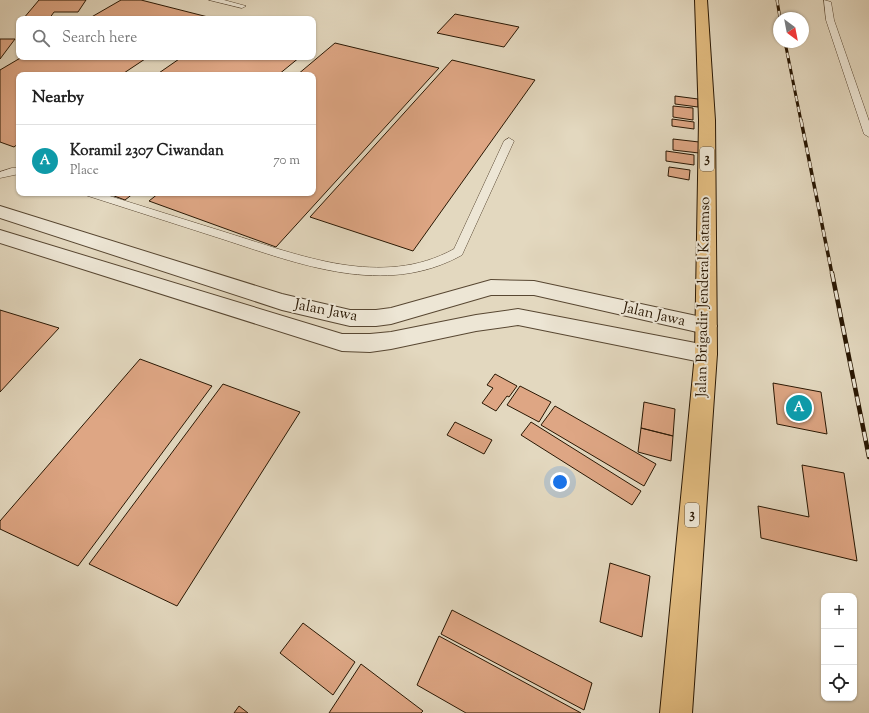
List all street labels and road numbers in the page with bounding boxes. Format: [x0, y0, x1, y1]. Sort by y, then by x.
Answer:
road number: 3 [700, 147, 714, 171]
street label: Jalan Brigadir Jenderal Katamso [692, 196, 716, 399]
street label: Jalan Jawa [292, 294, 359, 327]
street label: Jalan Jawa [620, 297, 687, 332]
road number: 3 [685, 503, 699, 527]

